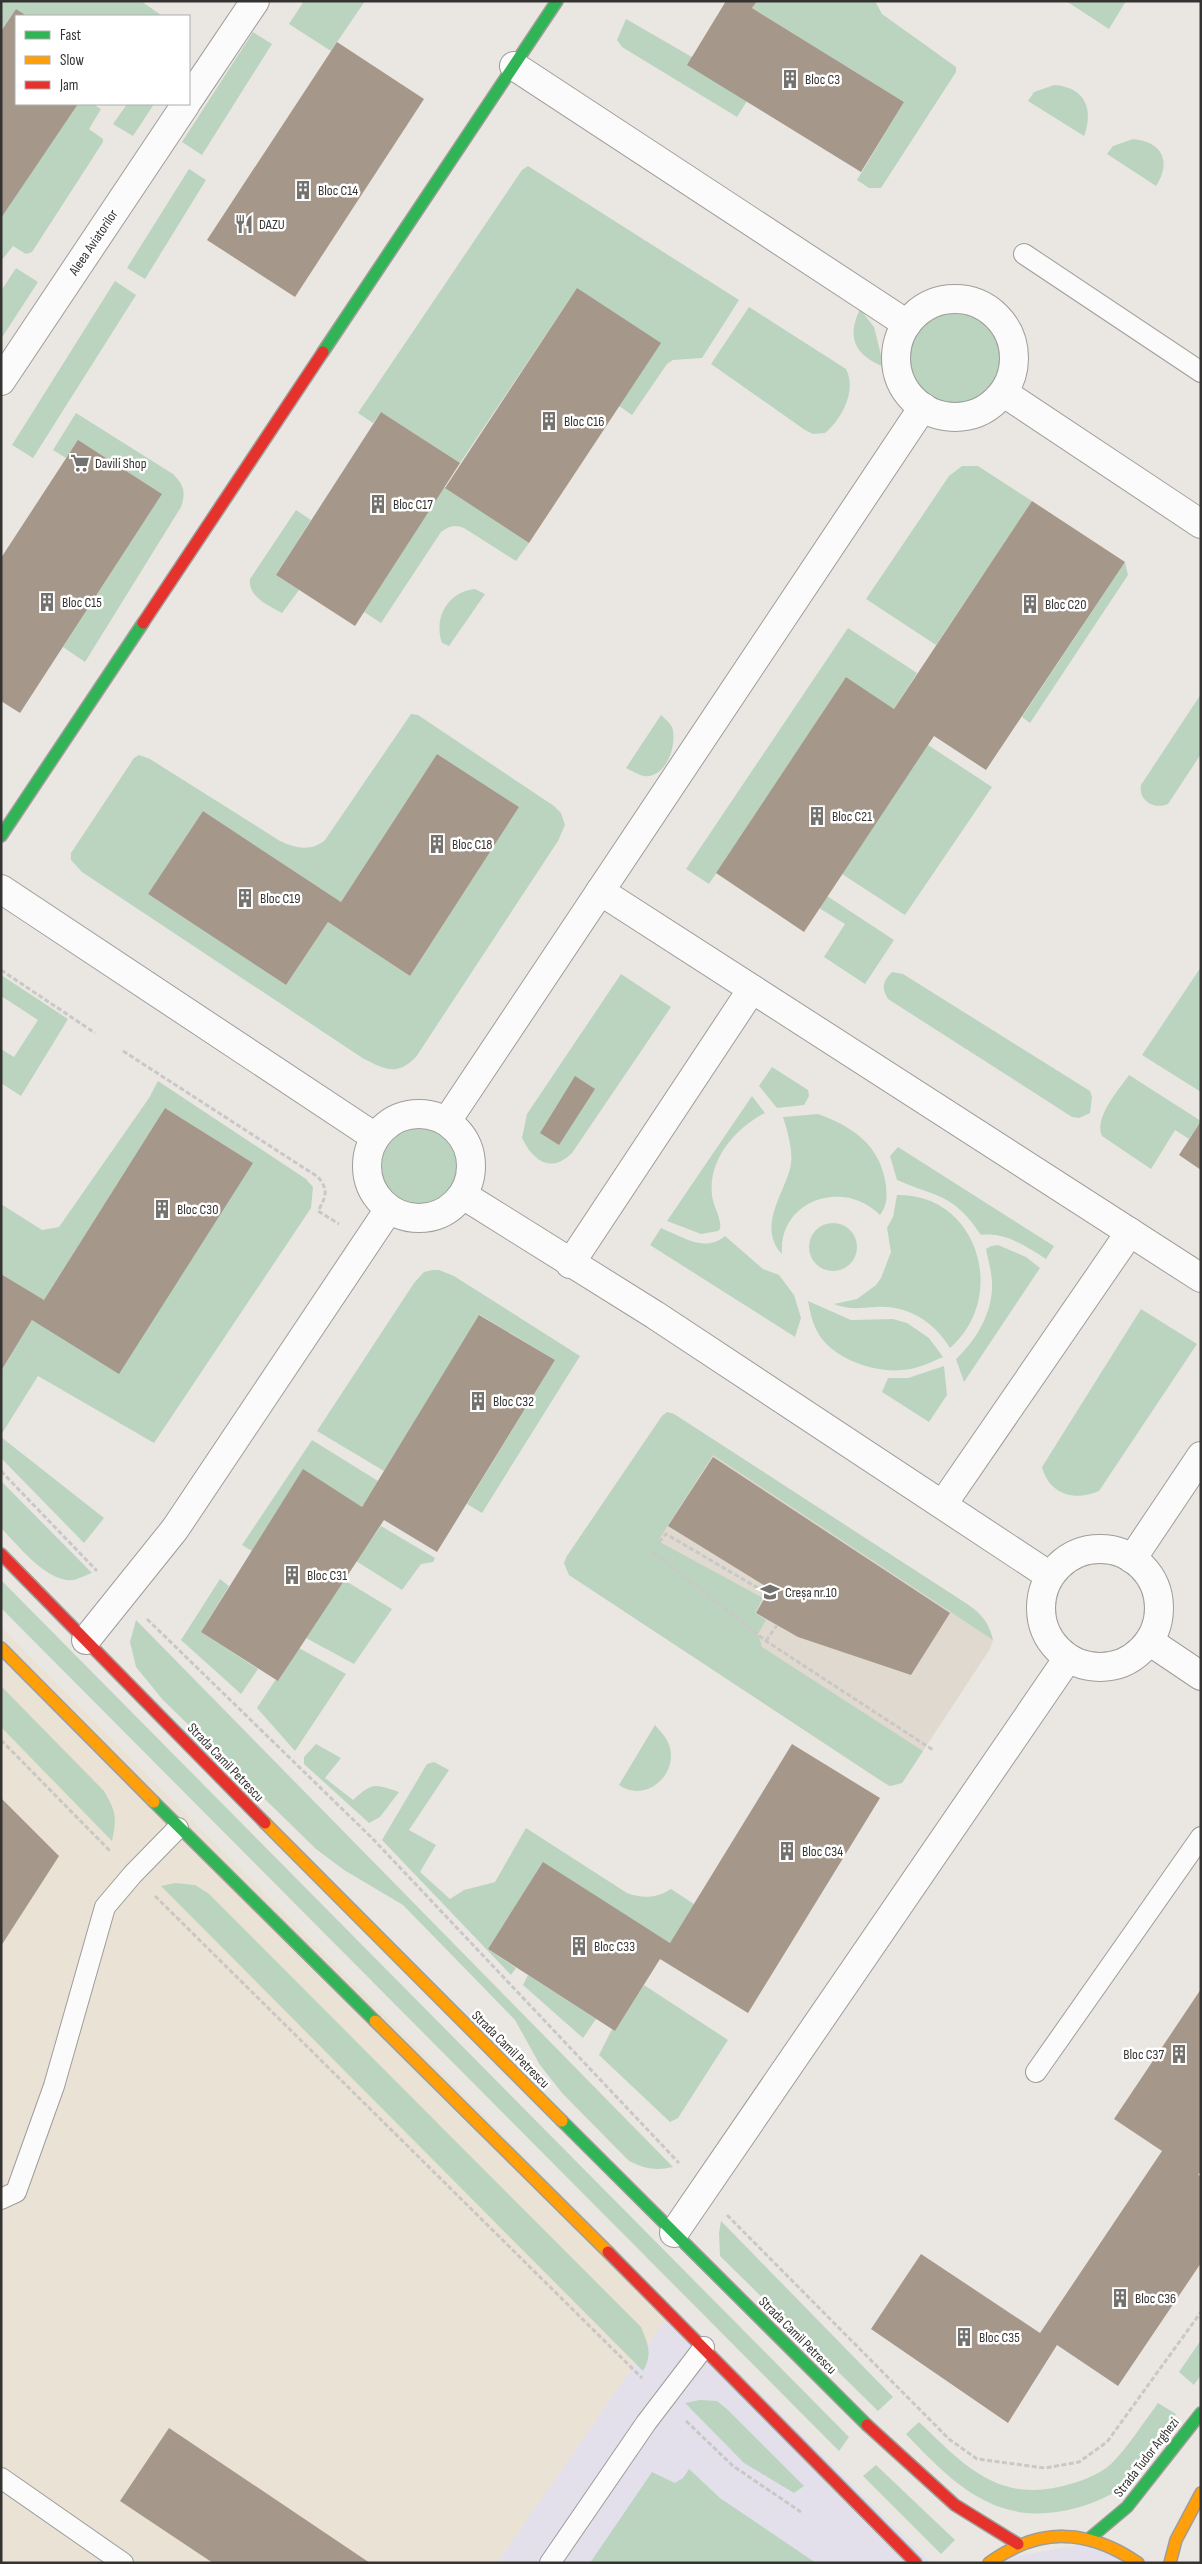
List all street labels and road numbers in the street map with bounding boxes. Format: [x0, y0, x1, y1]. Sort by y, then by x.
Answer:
street label: Aleea Aviatorilor [65, 206, 122, 279]
street label: Strada Camil Petrescu [184, 1719, 268, 1805]
street label: Strada Camil Petrescu [468, 2007, 553, 2092]
street label: Strada Camil Petrescu [755, 2293, 840, 2378]
street label: Strada Tudor Arghezi [1110, 2414, 1183, 2500]

